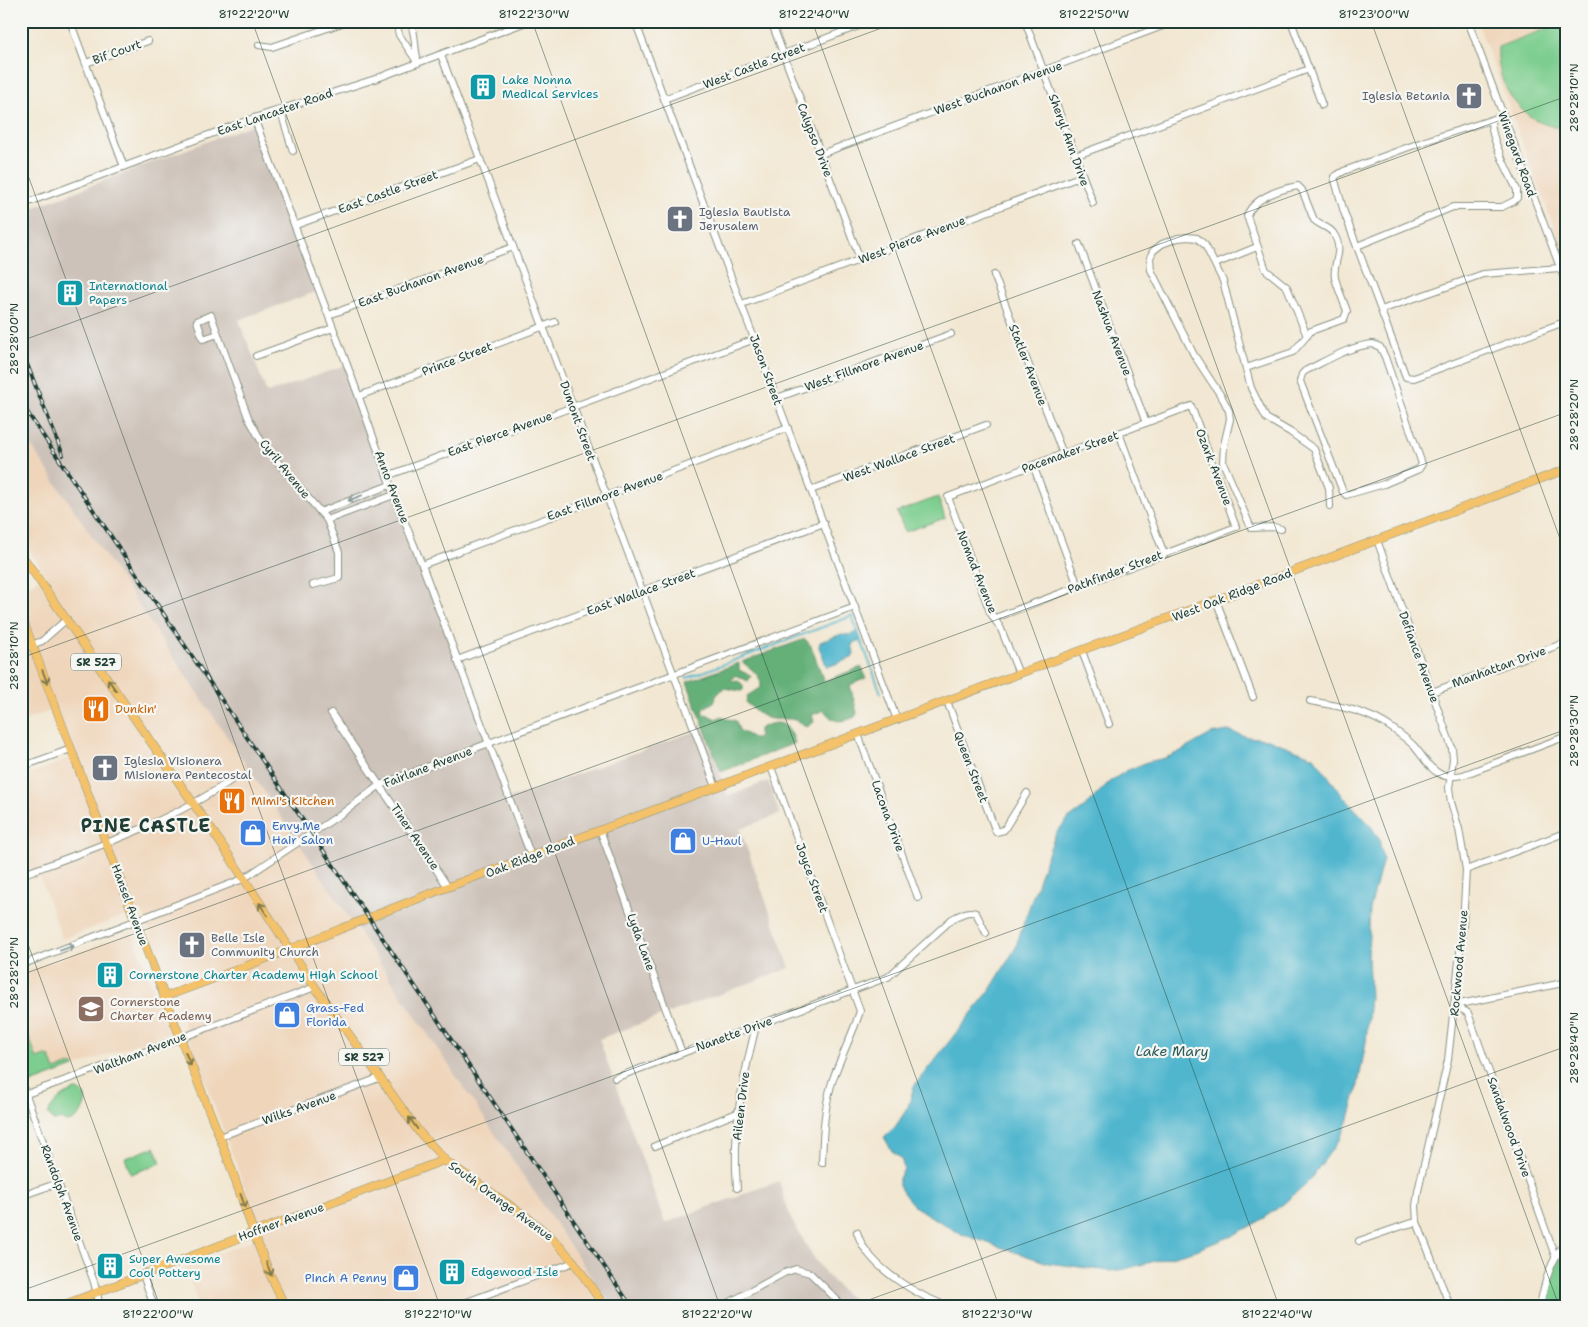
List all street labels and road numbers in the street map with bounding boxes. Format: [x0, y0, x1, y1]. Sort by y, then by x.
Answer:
street label: Bif Court [90, 36, 144, 68]
street label: West Castle Street [701, 39, 807, 93]
street label: West Buchanon Avenue [932, 57, 1065, 119]
street label: East Lancaster Road [215, 85, 335, 139]
street label: Sheryl Ann Drive [1045, 92, 1093, 189]
street label: Calypso Drive [794, 101, 837, 179]
street label: Winegard Road [1494, 109, 1540, 200]
street label: East Castle Street [336, 167, 440, 217]
street label: West Pierce Avenue [856, 212, 968, 268]
street label: East Buchanon Avenue [356, 251, 486, 311]
street label: Nashua Avenue [1088, 288, 1136, 378]
street label: Statler Avenue [1005, 322, 1051, 408]
street label: Jason Street [746, 332, 786, 408]
street label: West Fillmore Avenue [802, 337, 926, 395]
street label: Prince Street [419, 338, 495, 380]
street label: Dumont Street [556, 379, 600, 463]
street label: East Pierce Avenue [445, 408, 555, 460]
street label: Ozark Avenue [1192, 426, 1236, 508]
street label: Pacemaker Street [1019, 427, 1121, 477]
street label: West Wallace Street [841, 430, 957, 486]
street label: Cyril Avenue [256, 436, 314, 502]
street label: Anno Avenue [371, 448, 413, 526]
street label: East Fillmore Avenue [545, 467, 665, 524]
street label: Nomad Avenue [953, 528, 1001, 616]
street label: Pathfinder Street [1065, 547, 1165, 597]
street label: East Wallace Street [584, 565, 698, 619]
street label: West Oak Ridge Road [1170, 565, 1295, 625]
street label: Defiance Avenue [1395, 609, 1443, 705]
street label: Manhattan Drive [1450, 642, 1549, 691]
road number: SR 527 [71, 654, 121, 670]
street label: Queen Street [950, 729, 992, 805]
street label: Fairlane Avenue [381, 743, 475, 791]
street label: Lacona Drive [868, 778, 908, 854]
street label: Tiner Avenue [387, 801, 443, 873]
street label: Oak Ridge Road [483, 832, 577, 881]
street label: Joyce Street [792, 841, 832, 915]
street label: Hansel Avenue [108, 862, 152, 948]
street label: Rockwood Avenue [1446, 909, 1472, 1017]
street label: Lyda Lane [623, 911, 659, 973]
street label: Nanette Drive [693, 1013, 775, 1055]
street label: Waltham Avenue [91, 1028, 189, 1078]
road number: SR 527 [339, 1048, 389, 1066]
street label: Aileen Drive [729, 1070, 753, 1142]
street label: Sandalwood Drive [1483, 1075, 1535, 1180]
street label: Wilks Avenue [260, 1087, 338, 1129]
street label: Randolph Avenue [37, 1142, 87, 1244]
street label: South Orange Avenue [445, 1158, 557, 1245]
street label: Hoffner Avenue [236, 1199, 326, 1245]

